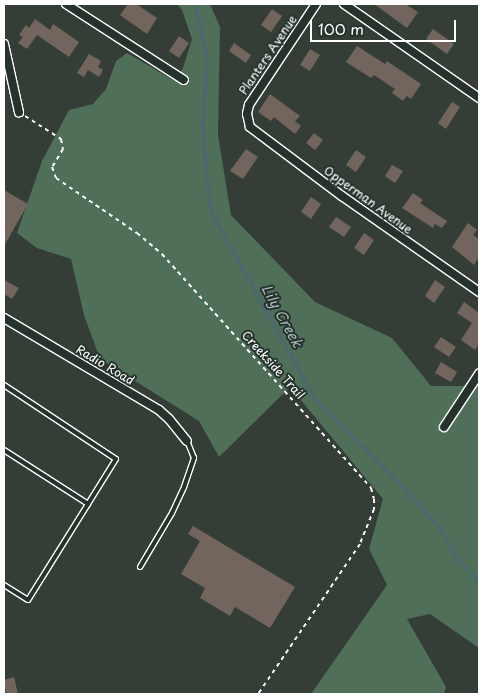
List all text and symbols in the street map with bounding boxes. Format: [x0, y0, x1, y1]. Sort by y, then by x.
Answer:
scale bar [313, 10, 459, 42]
street label: Planters Avenue [236, 13, 300, 97]
text: 100 m [318, 17, 364, 40]
street label: Opperman Avenue [321, 163, 415, 237]
water label: Lily Creek [258, 282, 306, 350]
street label: Creekside Trail [238, 328, 308, 402]
street label: Radio Road [73, 342, 137, 388]

